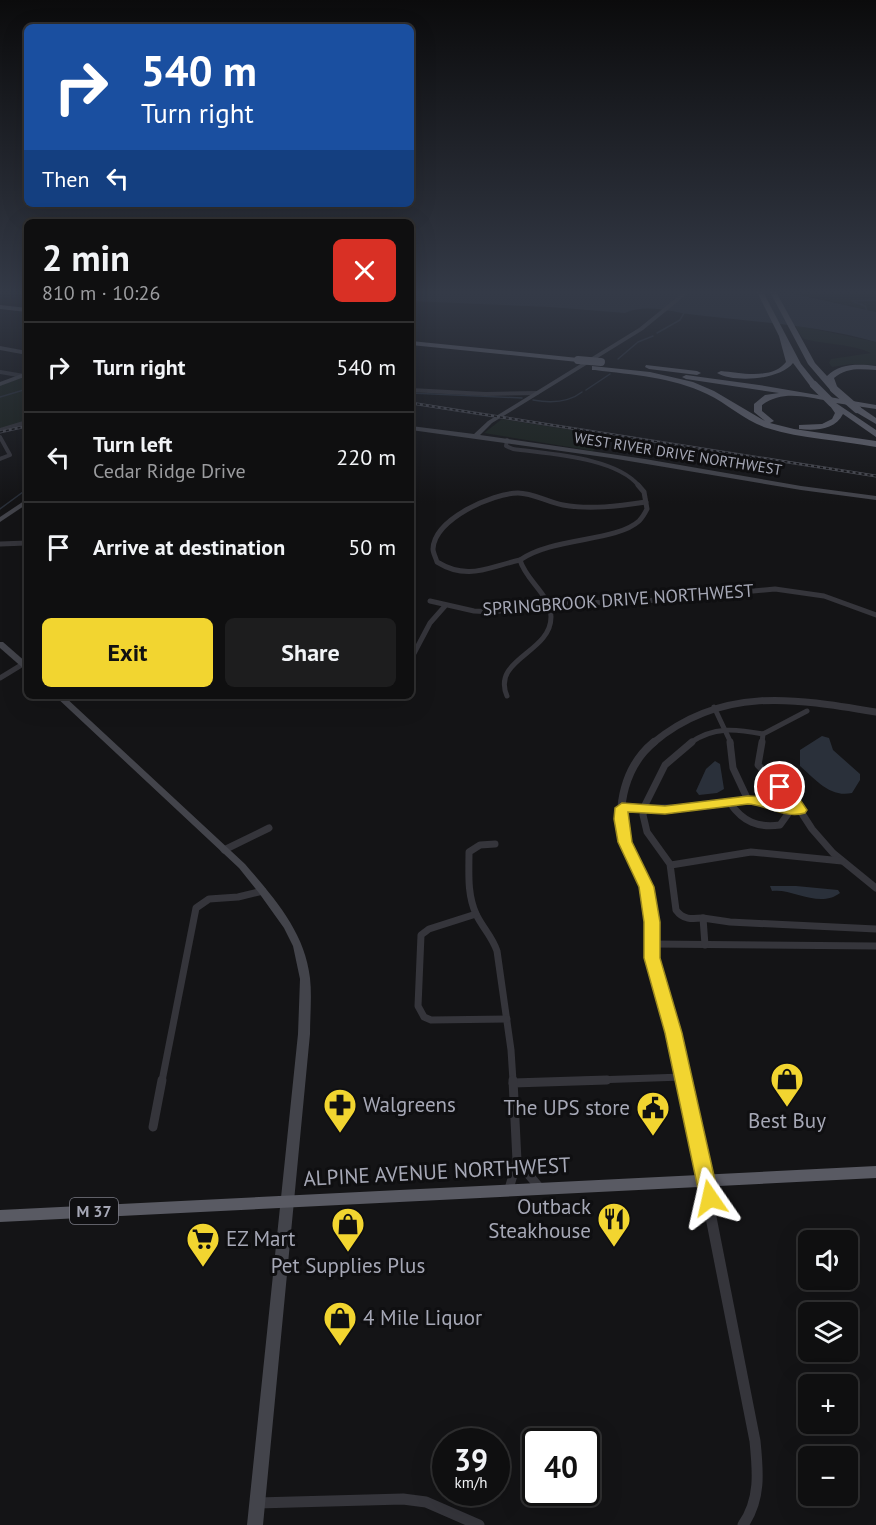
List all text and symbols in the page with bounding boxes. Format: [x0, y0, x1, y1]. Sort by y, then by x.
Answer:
text: 540 m [141, 43, 257, 98]
icon: right [42, 48, 120, 126]
text: Turn right [141, 96, 254, 130]
icon: left [101, 162, 134, 195]
text: Then [42, 165, 89, 193]
text: 2 min [42, 234, 130, 281]
button: close [333, 239, 396, 302]
text: 810 m · 10:26 [42, 280, 160, 306]
icon: right [42, 351, 75, 384]
text: Turn right [93, 353, 185, 381]
text: 540 m [336, 353, 396, 381]
street label: WEST RIVER DRIVE NORTHWEST [573, 428, 784, 479]
text: Turn left [93, 430, 173, 458]
icon: left [42, 441, 75, 474]
text: 220 m [336, 443, 396, 471]
text: Cedar Ridge Drive [93, 458, 246, 484]
icon: arrive [42, 531, 75, 564]
text: Arrive at destination [93, 533, 285, 561]
text: 50 m [348, 533, 396, 561]
street label: SPRINGBROOK DRIVE NORTHWEST [482, 579, 754, 620]
button: Exit [42, 618, 213, 687]
button: Share [225, 618, 396, 687]
pin [754, 761, 805, 812]
icon: arrive [763, 770, 796, 803]
shop icon: Best Buy [769, 1061, 805, 1108]
pharmacy icon: Walgreens [322, 1087, 358, 1134]
public building icon: The UPS store [635, 1090, 671, 1137]
place label: Walgreens [363, 1091, 456, 1118]
place label: The UPS store [504, 1094, 630, 1121]
place label: Best Buy [748, 1107, 826, 1134]
street label: ALPINE AVENUE NORTHWEST [303, 1151, 572, 1192]
position arrow [678, 1166, 742, 1230]
place label: Outback Steakhouse [488, 1193, 591, 1244]
road number: M 37 [70, 1198, 118, 1224]
restaurant icon: Outback Steakhouse [596, 1201, 632, 1248]
shop icon: Pet Supplies Plus [330, 1206, 366, 1253]
supermarket icon: EZ Mart [185, 1221, 221, 1268]
place label: EZ Mart [226, 1225, 295, 1252]
map controls [798, 1230, 858, 1506]
button: sound [798, 1230, 858, 1290]
place label: Pet Supplies Plus [271, 1252, 425, 1279]
shop icon: 4 Mile Liquor [322, 1300, 358, 1347]
button: layers [798, 1302, 858, 1362]
place label: 4 Mile Liquor [363, 1304, 482, 1331]
button: + [798, 1374, 858, 1434]
speed limit sign: 40 [522, 1428, 600, 1506]
text: 39 [454, 1440, 488, 1479]
button: − [798, 1446, 858, 1506]
text: km/h [455, 1473, 487, 1492]

